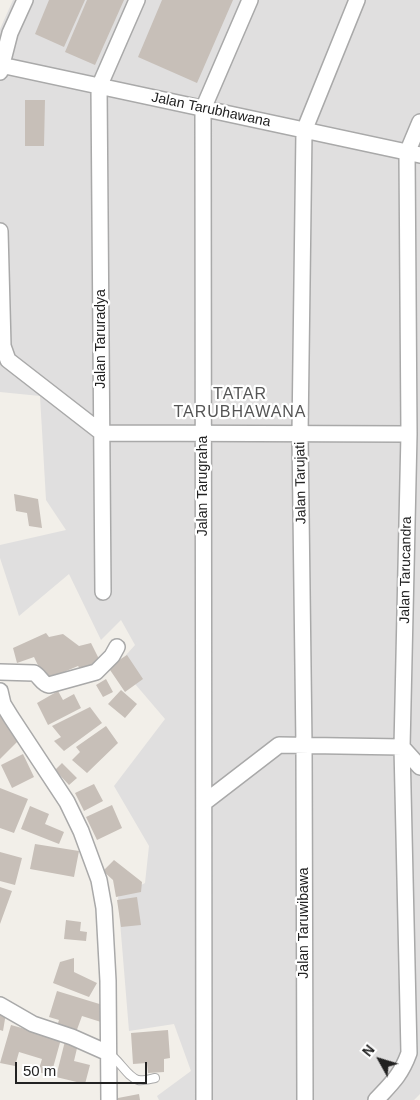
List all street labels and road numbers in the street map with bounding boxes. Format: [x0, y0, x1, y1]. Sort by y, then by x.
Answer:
street label: Jalan Tarubhawana [150, 89, 272, 131]
street label: Jalan Taruradya [93, 289, 109, 389]
street label: Jalan Tarugraha [195, 436, 211, 536]
street label: Jalan Tarujati [292, 442, 310, 524]
street label: Jalan Tarucandra [397, 516, 415, 624]
street label: Jalan Taruwibawa [296, 867, 312, 979]

